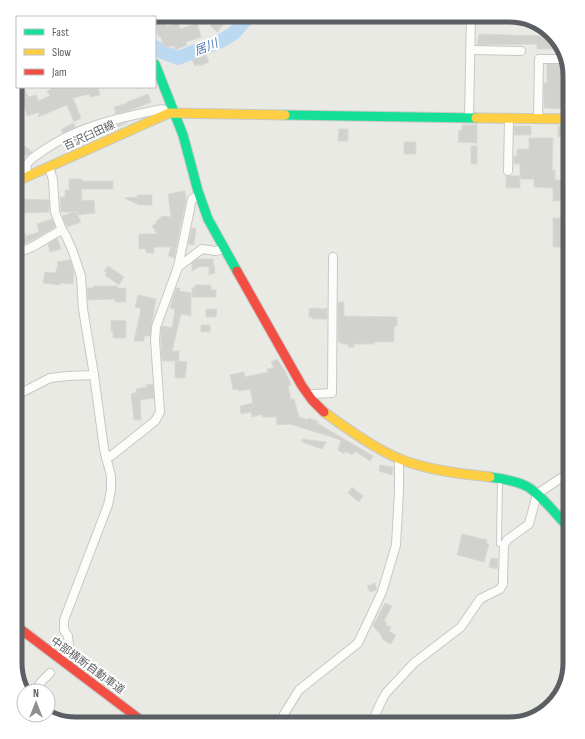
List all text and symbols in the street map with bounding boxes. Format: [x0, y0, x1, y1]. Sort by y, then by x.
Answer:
legend [16, 16, 156, 88]
text: Fast [52, 25, 69, 40]
water label: 居川 [192, 35, 222, 59]
text: Slow [52, 45, 71, 60]
text: Jam [51, 65, 67, 80]
street label: 百沢臼田線 [62, 118, 117, 153]
street label: 中部横断自動車道 [48, 634, 127, 697]
north arrow [16, 683, 56, 723]
text: N [33, 687, 39, 700]

